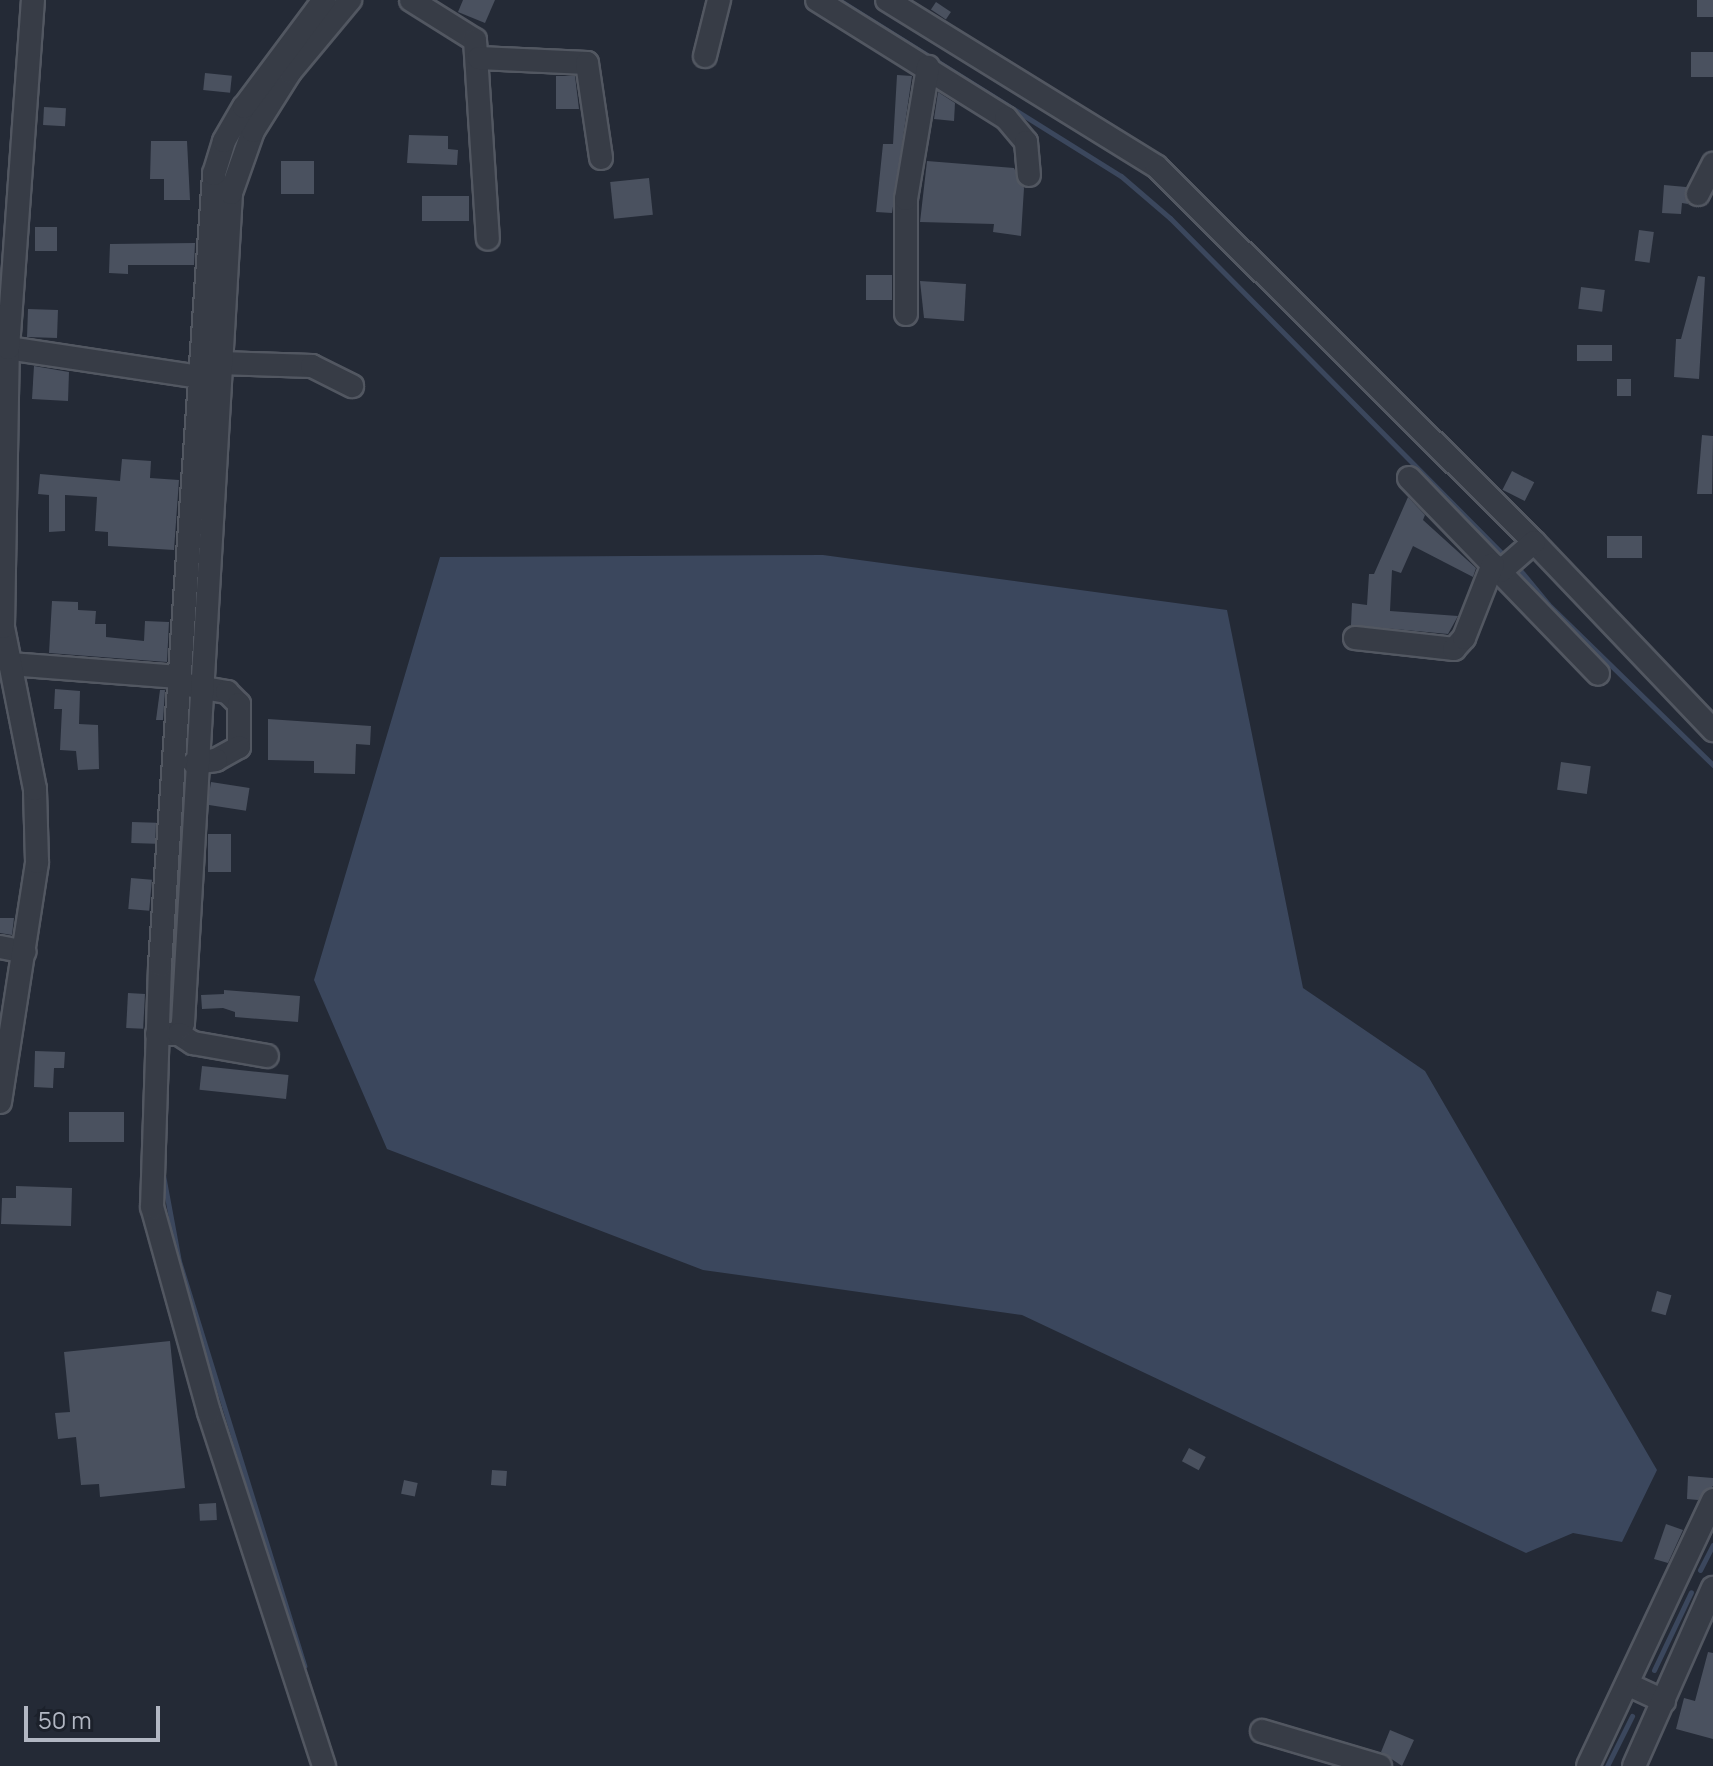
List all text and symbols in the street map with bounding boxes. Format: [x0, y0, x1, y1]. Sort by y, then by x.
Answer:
scale bar [28, 1690, 164, 1740]
text: 50 m [38, 1703, 92, 1736]

